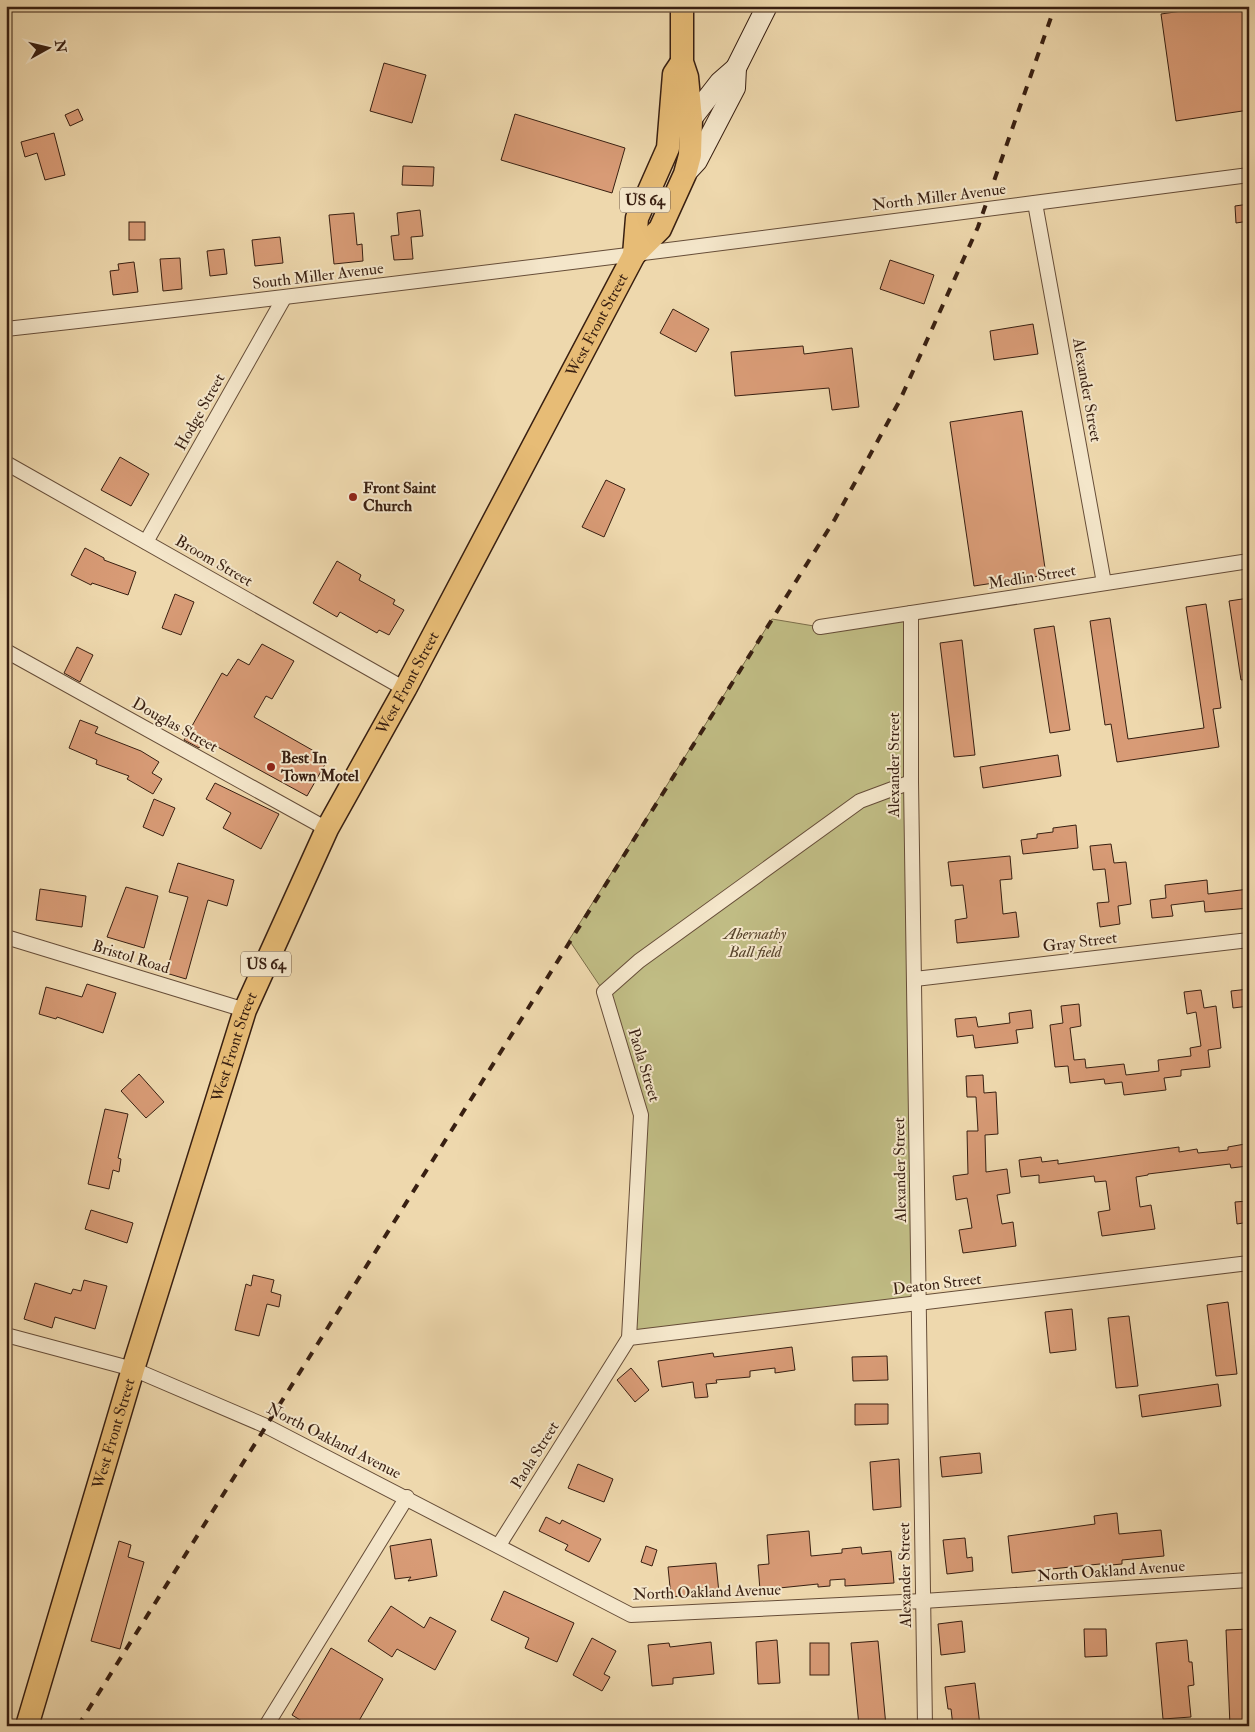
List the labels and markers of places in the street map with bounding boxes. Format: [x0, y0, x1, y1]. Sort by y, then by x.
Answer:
place label: Front Saint Church [363, 478, 437, 516]
marker: Front Saint Church [347, 491, 359, 503]
place label: Best In Town Motel [280, 748, 360, 786]
marker: Best In Town Motel [265, 761, 277, 773]

